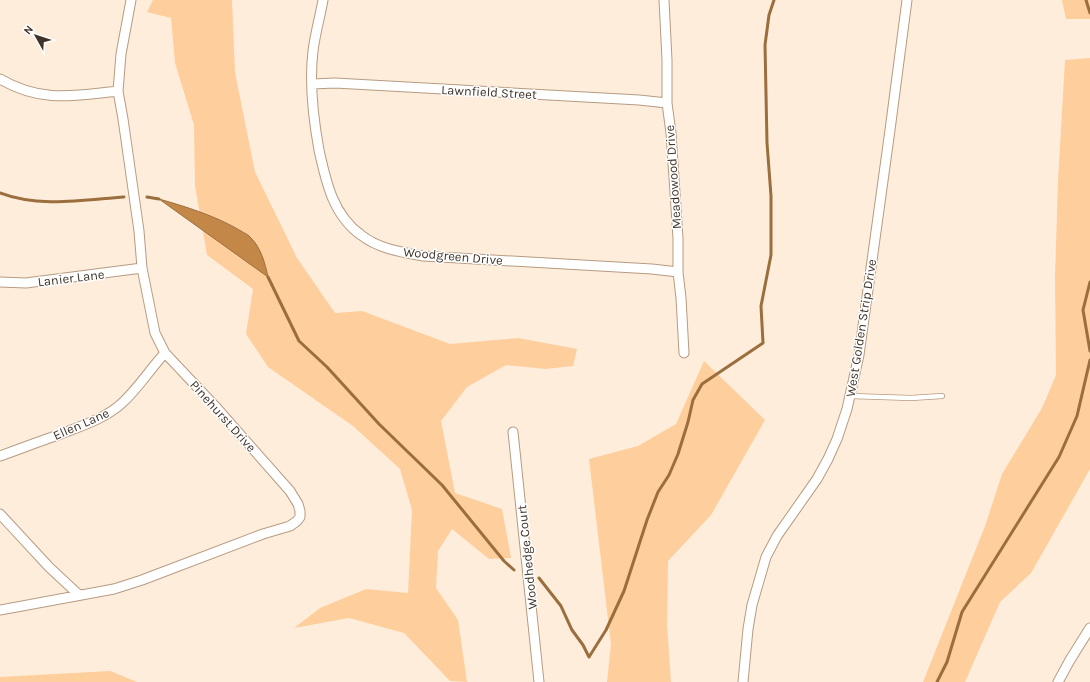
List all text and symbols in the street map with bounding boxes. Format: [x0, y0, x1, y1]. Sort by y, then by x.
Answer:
north arrow [16, 16, 56, 56]
text: N [21, 23, 36, 37]
street label: Lawnfield Street [441, 82, 537, 102]
street label: Meadowood Drive [662, 124, 684, 230]
street label: Woodgreen Drive [403, 244, 504, 268]
street label: West Golden Strip Drive [843, 258, 879, 398]
street label: Lanier Lane [37, 266, 106, 290]
street label: Pinehurst Drive [187, 377, 259, 455]
street label: Ellen Lane [51, 405, 112, 443]
street label: Woodhedge Court [514, 504, 540, 610]

